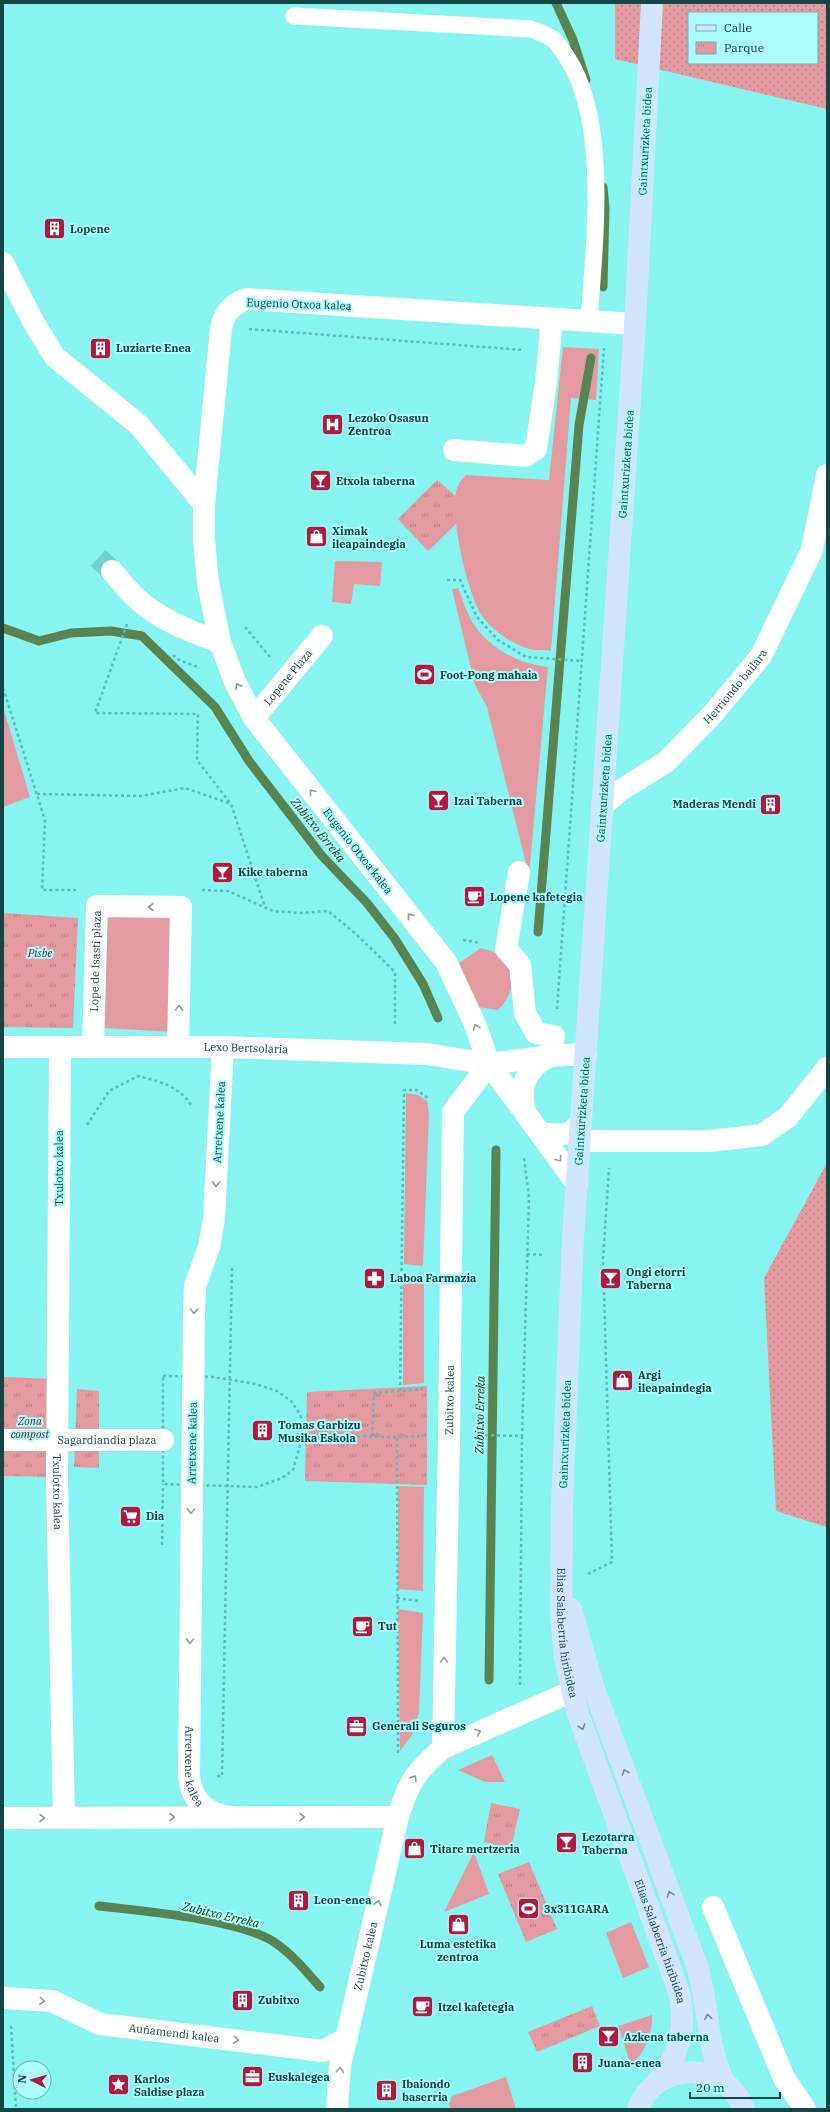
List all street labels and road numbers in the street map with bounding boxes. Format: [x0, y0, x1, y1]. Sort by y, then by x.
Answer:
street label: Gaintxurizketa bidea [635, 86, 655, 196]
street label: Eugenio Otxoa kalea [246, 295, 352, 313]
street label: Gaintxurizketa bidea [615, 409, 637, 519]
street label: Lopene Plaza [260, 646, 315, 708]
street label: Herriondo bailara [700, 647, 770, 727]
street label: Gaintxurizketa bidea [593, 733, 615, 843]
street label: Eugenio Otxoa kalea [320, 805, 396, 897]
street label: Lope de Isasti plaza [87, 910, 104, 1012]
street label: Lexo Bertsolaria [204, 1040, 288, 1056]
street label: Gaintxurizketa bidea [571, 1056, 593, 1166]
street label: Arretxene kalea [210, 1081, 228, 1163]
street label: Txulotxo kalea [52, 1130, 66, 1206]
street label: Zubitxo kalea [442, 1365, 457, 1435]
street label: Gaintxurizketa bidea [556, 1379, 574, 1489]
street label: Arretxene kalea [184, 1402, 200, 1484]
street label: Sagardiandia plaza [58, 1433, 156, 1447]
street label: Txulotxo kalea [50, 1454, 65, 1530]
street label: Elias Salaberria hiribidea [554, 1567, 581, 1699]
street label: Arretxene kalea [182, 1726, 207, 1809]
street label: Elias Salaberria hiribidea [631, 1877, 688, 2004]
street label: Zubitxo kalea [351, 1920, 380, 1992]
street label: Auñamendi kalea [128, 2021, 220, 2045]

